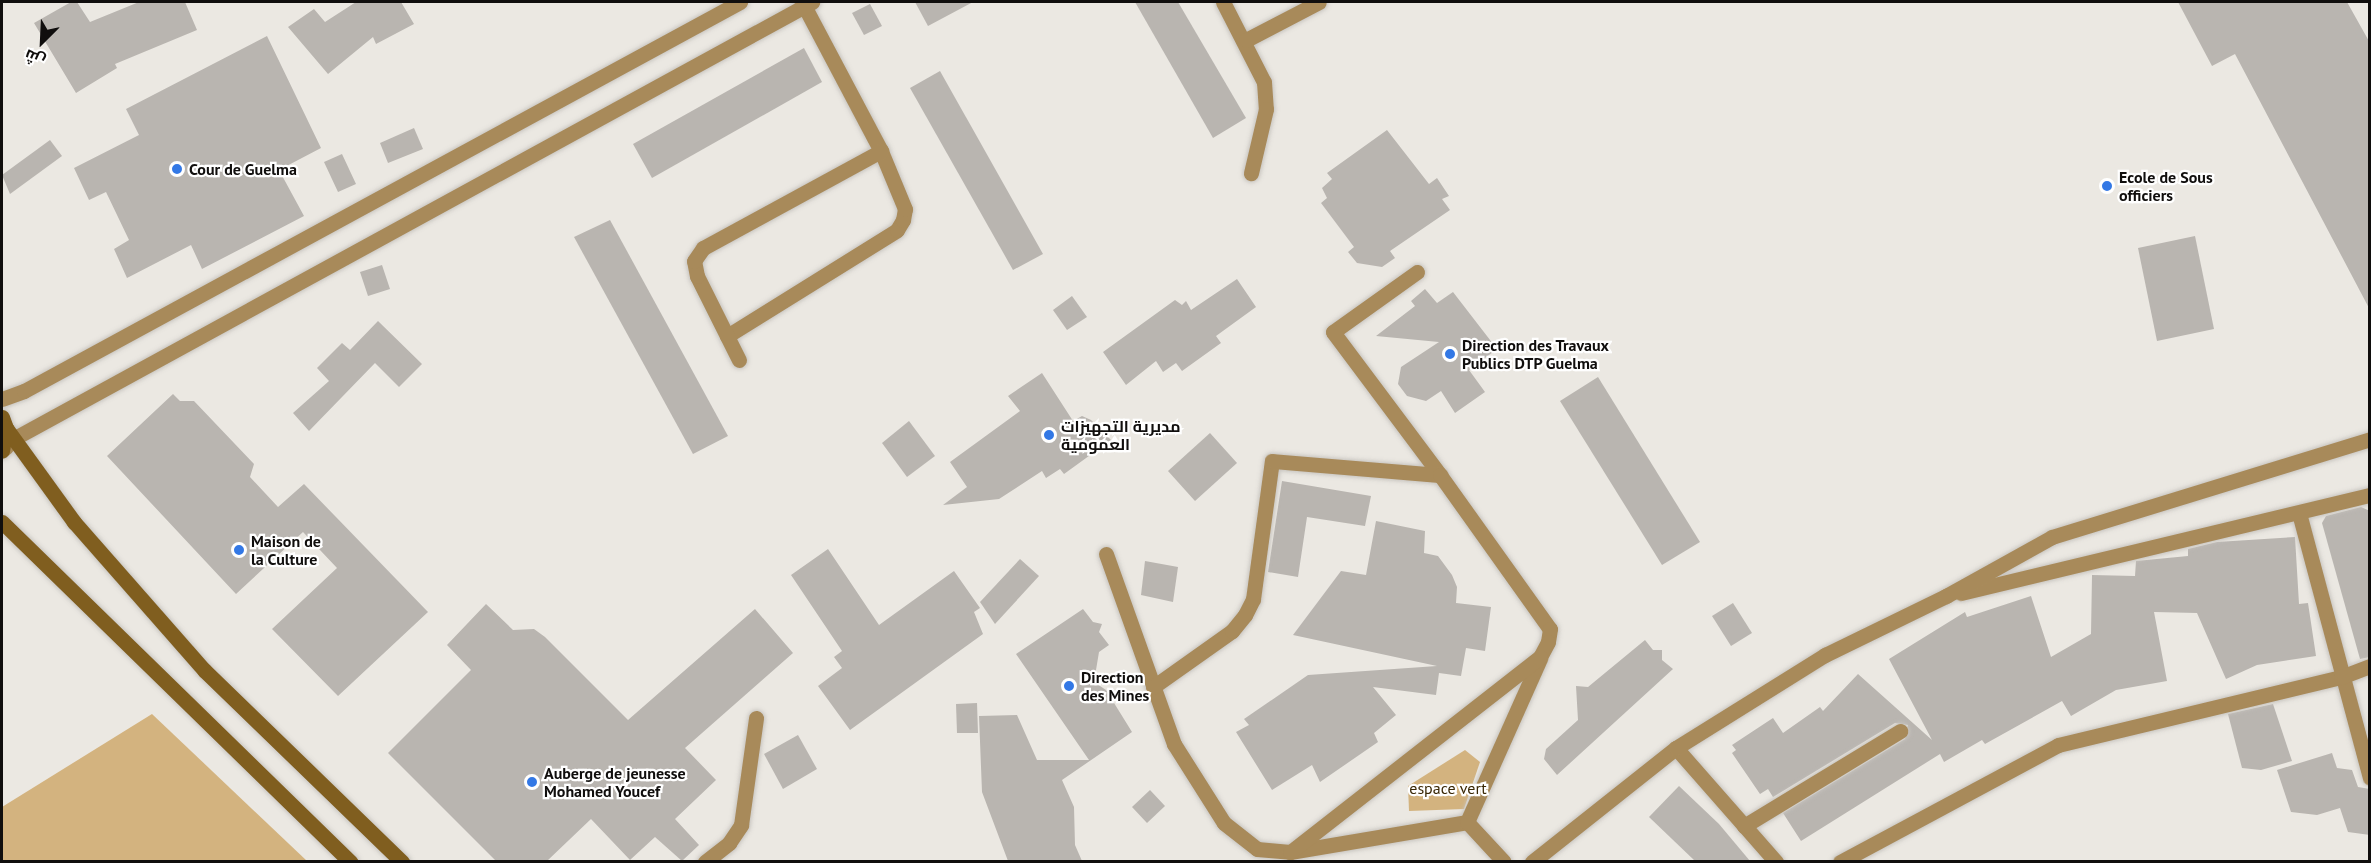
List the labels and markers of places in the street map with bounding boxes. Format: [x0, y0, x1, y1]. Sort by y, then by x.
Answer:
place label: Cour de Guelma [189, 159, 297, 179]
marker: Cour de Guelma [170, 162, 184, 176]
place label: Ecole de Sous officiers [2119, 167, 2213, 205]
marker: Ecole de Sous officiers [2100, 179, 2114, 193]
place label: Direction des Travaux Publics DTP Guelma [1462, 335, 1610, 373]
marker: Direction des Travaux Publics DTP Guelma [1443, 347, 1457, 361]
place label: مديرية التجهيزات العمومية [1061, 416, 1181, 454]
marker: مديرية التجهيزات العمومية [1042, 428, 1056, 442]
place label: Maison de la Culture [251, 531, 321, 569]
marker: Maison de la Culture [232, 543, 246, 557]
place label: Direction des Mines [1081, 667, 1149, 705]
marker: Direction des Mines [1062, 679, 1076, 693]
place label: Auberge de jeunesse Mohamed Youcef [544, 763, 686, 801]
marker: Auberge de jeunesse Mohamed Youcef [525, 775, 539, 789]

